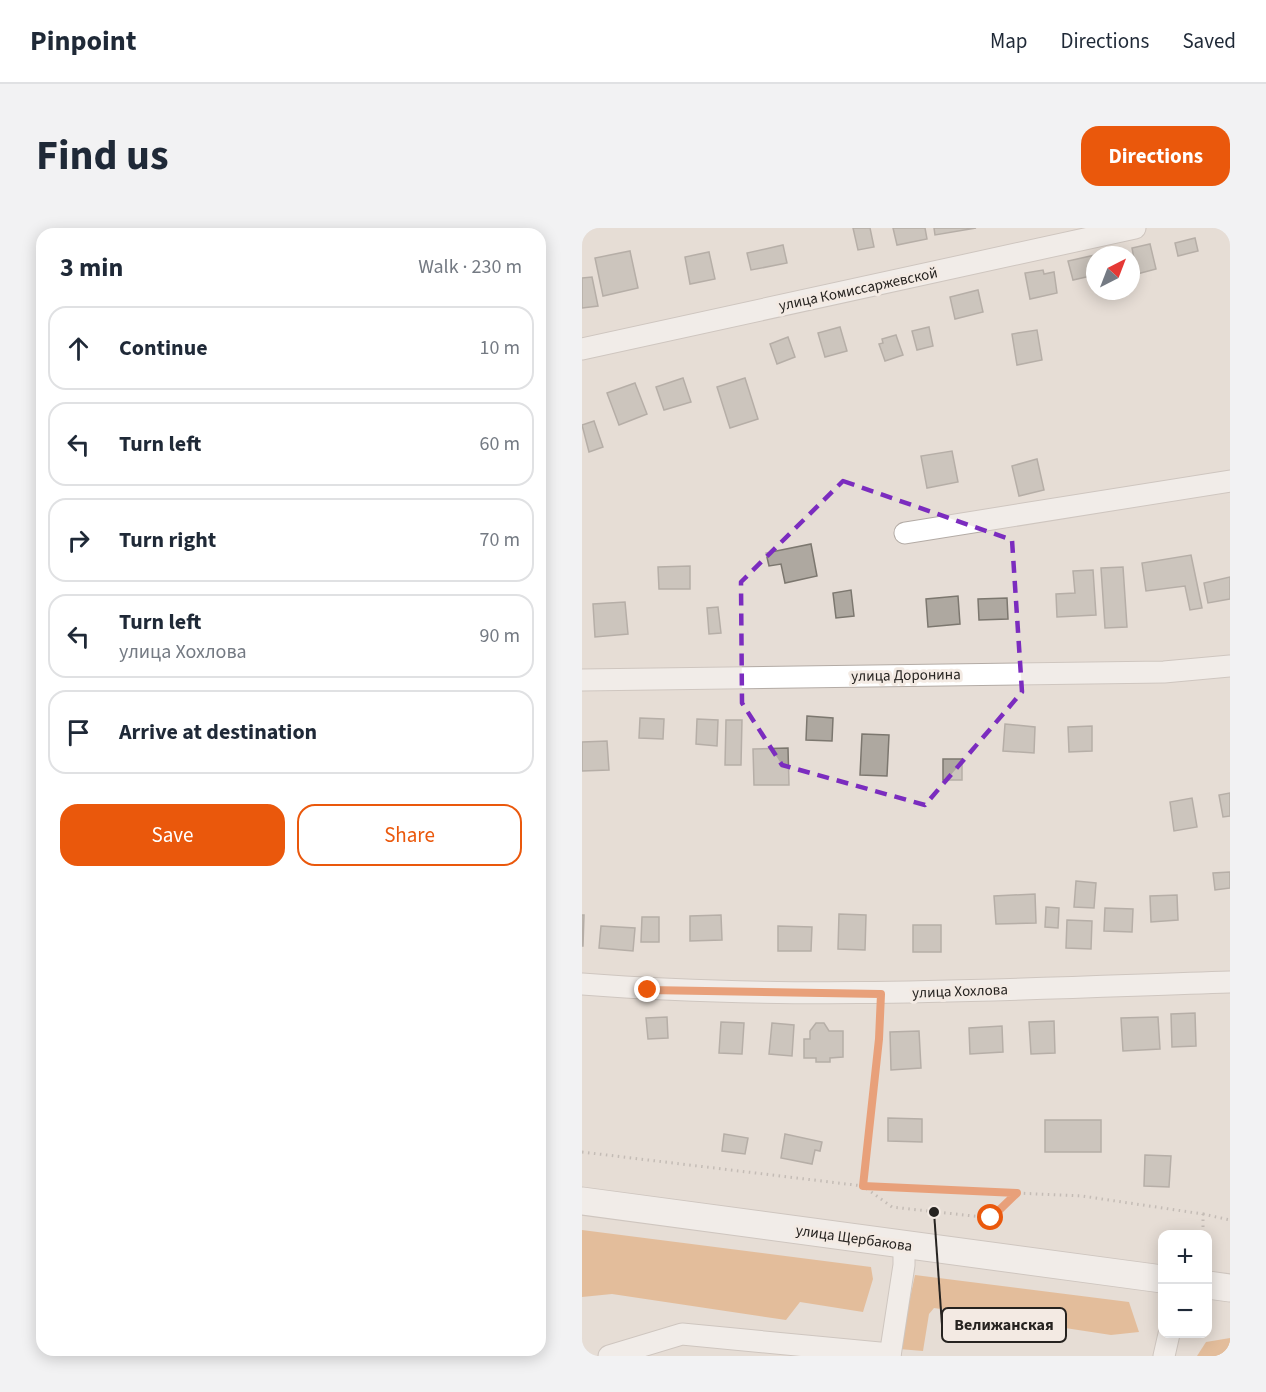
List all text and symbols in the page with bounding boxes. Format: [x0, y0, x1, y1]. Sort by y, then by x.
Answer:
text: Pinpoint [30, 21, 137, 61]
text: Map [990, 26, 1028, 56]
text: Directions [1061, 26, 1149, 56]
text: Saved [1182, 26, 1236, 56]
text: Find us [36, 126, 169, 186]
button: Directions [1081, 126, 1230, 186]
north arrow [1086, 246, 1140, 300]
text: 3 min [60, 249, 123, 286]
text: Walk · 230 m [418, 253, 522, 281]
street label: улица Комиссаржевской [777, 262, 939, 317]
icon: ahead [62, 332, 95, 365]
text: Continue [119, 332, 208, 364]
text: 10 m [480, 334, 520, 362]
icon: left [62, 428, 95, 461]
text: Turn left [119, 428, 201, 460]
text: 60 m [480, 430, 520, 458]
icon: right [62, 524, 95, 557]
text: Turn right [119, 524, 216, 556]
text: 70 m [480, 526, 520, 554]
text: Turn left [119, 606, 201, 638]
icon: left [62, 620, 95, 653]
text: 90 m [480, 622, 520, 650]
text: улица Хохлова [119, 638, 247, 666]
street label: улица Доронина [851, 664, 961, 687]
icon: arrive [62, 716, 95, 749]
text: Arrive at destination [119, 716, 317, 748]
button: Save [60, 804, 285, 866]
button: Share [297, 804, 522, 866]
route end [634, 976, 660, 1002]
street label: улица Хохлова [912, 979, 1008, 1004]
route start [977, 1204, 1003, 1230]
street label: улица Щербакова [794, 1220, 914, 1257]
map controls [1158, 1230, 1212, 1338]
button: + [1158, 1230, 1212, 1284]
button: − [1158, 1284, 1212, 1338]
callout: Велижанская [942, 1308, 1066, 1342]
text: Велижанская [954, 1314, 1054, 1336]

